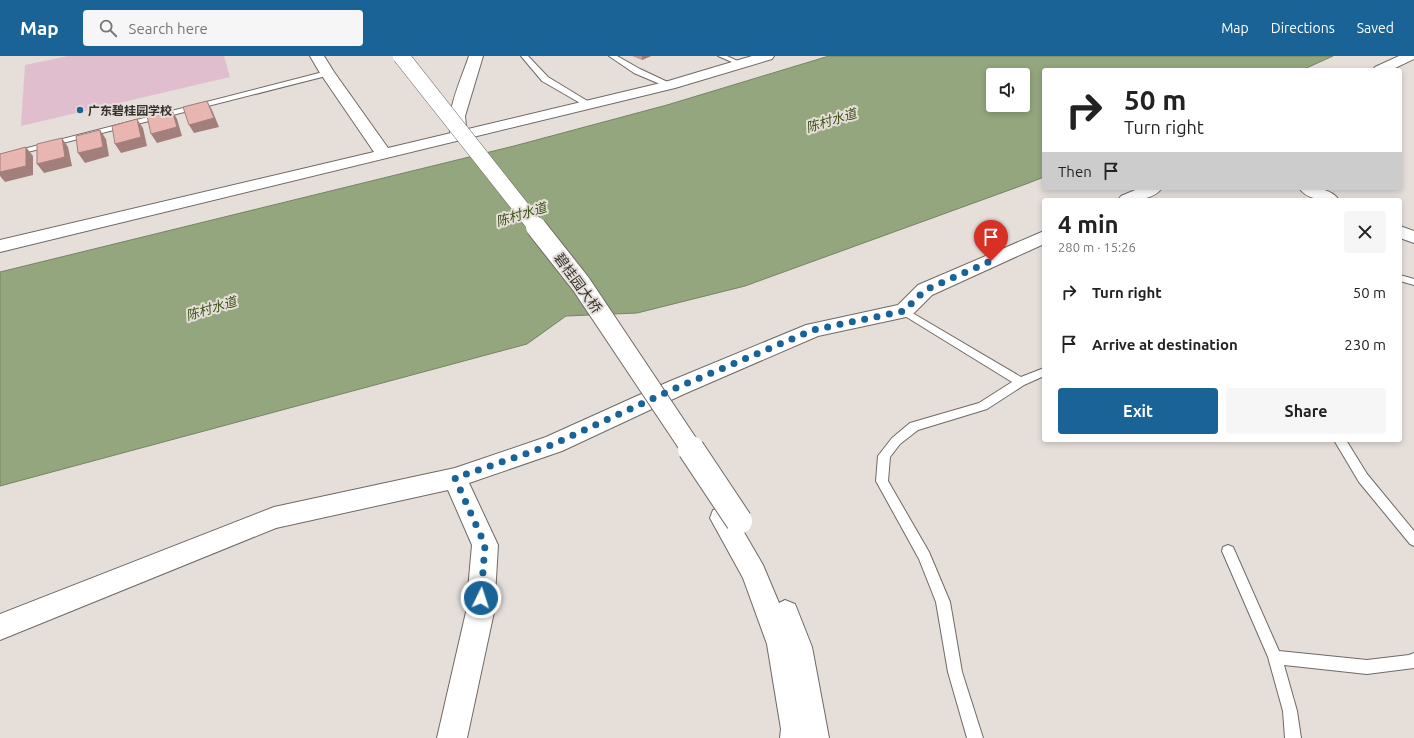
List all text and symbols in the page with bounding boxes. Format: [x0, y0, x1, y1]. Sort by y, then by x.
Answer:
search box [83, 10, 363, 46]
text: Map [20, 17, 59, 39]
icon: search [97, 17, 119, 39]
text: Search here [129, 20, 208, 37]
text: Map [1221, 20, 1249, 36]
text: Directions [1271, 20, 1335, 36]
text: Saved [1357, 20, 1394, 36]
map controls [986, 68, 1030, 112]
button: sound [986, 68, 1030, 112]
icon: right [1058, 84, 1110, 136]
text: 50 m [1124, 84, 1186, 115]
place label: 广东碧桂园学校 [88, 104, 172, 117]
marker: 广东碧桂园学校 [75, 105, 85, 115]
water label: 陈村水道 [804, 105, 860, 134]
text: Turn right [1124, 117, 1204, 137]
icon: arrive [1100, 160, 1122, 182]
text: Then [1058, 163, 1092, 180]
water label: 陈村水道 [494, 199, 550, 228]
text: 4 min [1058, 211, 1119, 238]
button: close [1344, 211, 1386, 253]
pin [974, 220, 1008, 261]
icon: arrive [980, 226, 1002, 248]
text: 280 m · 15:26 [1058, 240, 1136, 254]
street label: 碧桂园大桥 [551, 250, 605, 316]
icon: right [1058, 281, 1080, 303]
text: Turn right [1092, 284, 1162, 301]
text: 50 m [1353, 284, 1386, 301]
water label: 陈村水道 [184, 293, 240, 322]
icon: arrive [1058, 333, 1080, 355]
text: Arrive at destination [1092, 336, 1238, 353]
text: 230 m [1344, 336, 1386, 353]
button: Exit [1058, 388, 1218, 434]
button: Share [1226, 388, 1386, 434]
position arrow [460, 577, 502, 619]

